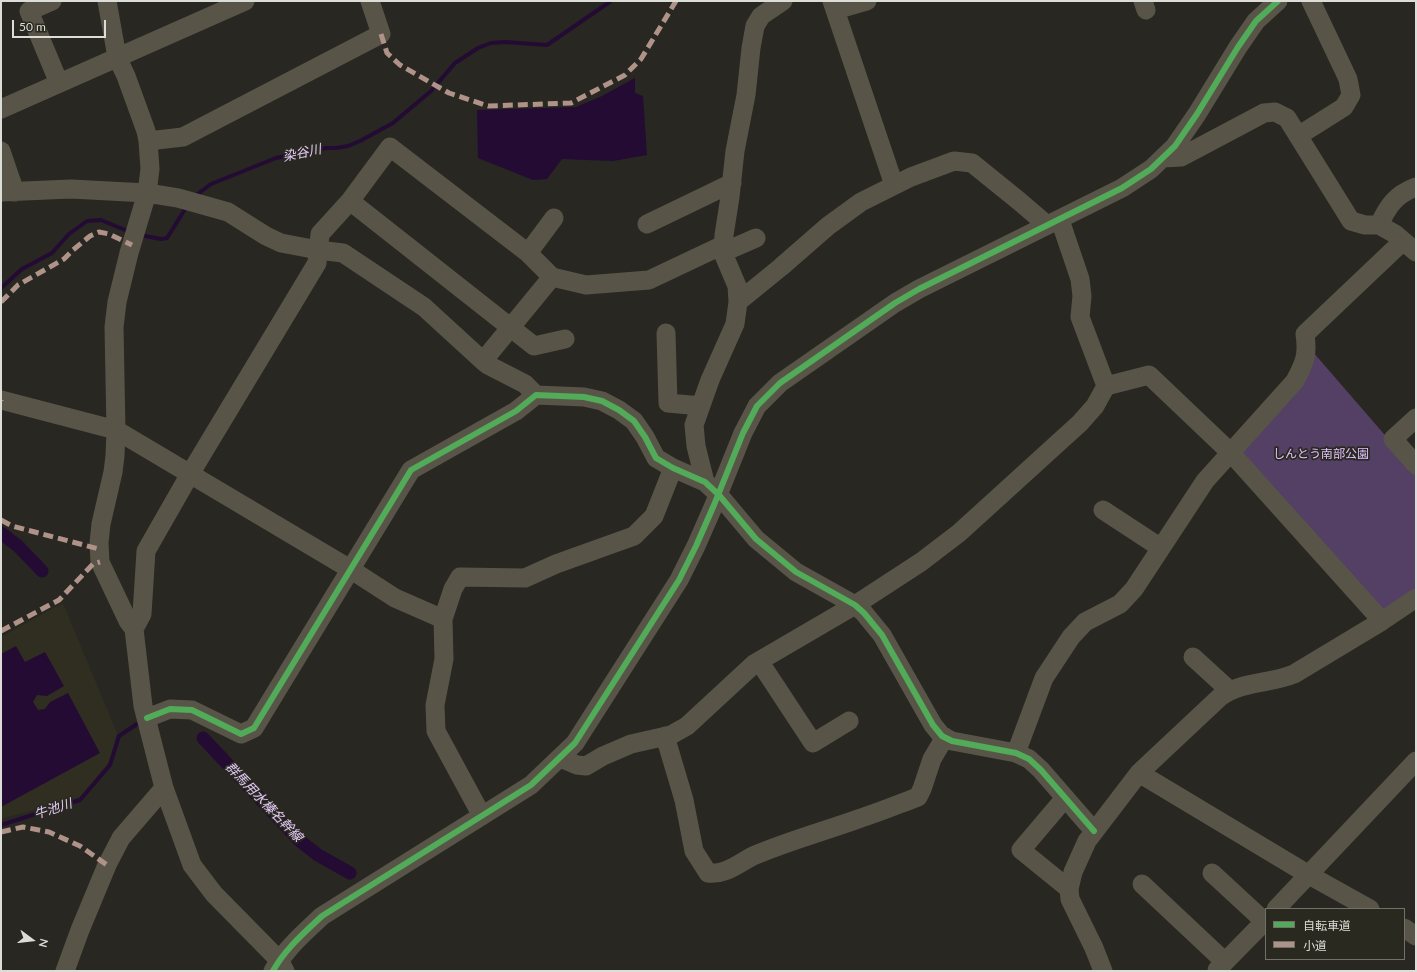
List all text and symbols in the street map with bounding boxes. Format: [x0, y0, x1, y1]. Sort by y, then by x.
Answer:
scale bar [14, 12, 108, 38]
text: 50 m [19, 19, 46, 34]
water label: 染谷川 [281, 141, 323, 165]
park label: しんとう南部公園 [1273, 447, 1369, 461]
water label: 群馬用水榛名幹線 [222, 759, 306, 845]
water label: 牛池川 [32, 796, 74, 822]
legend [1265, 908, 1405, 960]
text: 自転車道 [1303, 918, 1351, 933]
north arrow [12, 920, 52, 960]
text: N [37, 937, 51, 949]
text: 小道 [1303, 938, 1327, 953]

